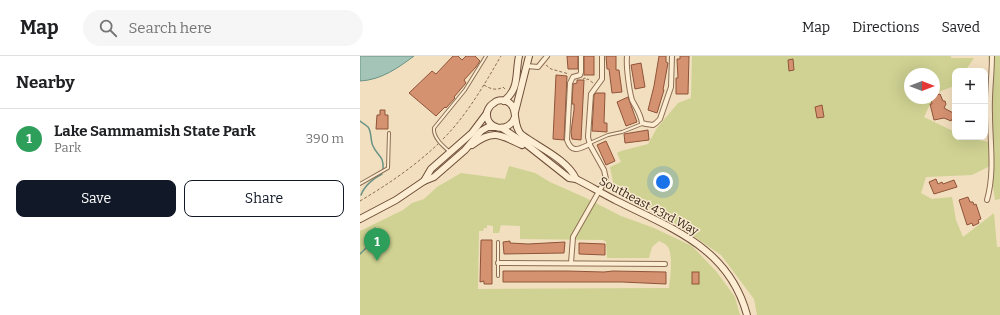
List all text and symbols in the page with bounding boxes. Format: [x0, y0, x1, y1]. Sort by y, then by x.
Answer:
search box [83, 10, 363, 46]
text: Map [20, 16, 59, 39]
icon: search [97, 17, 119, 39]
text: Search here [129, 19, 212, 37]
text: Map [802, 19, 830, 36]
text: Directions [852, 19, 920, 36]
text: Saved [942, 19, 980, 36]
north arrow [904, 68, 940, 104]
map controls [952, 68, 988, 140]
button: + [952, 68, 988, 104]
text: Nearby [16, 72, 75, 93]
button: − [952, 104, 988, 140]
text: Lake Sammamish State Park [54, 122, 256, 140]
text: 1 [26, 131, 32, 146]
text: 390 m [306, 131, 344, 146]
text: Park [54, 140, 81, 155]
your location [653, 172, 673, 192]
street label: Southeast 43rd Way [597, 174, 702, 238]
button: Save [16, 180, 176, 217]
button: Share [184, 180, 344, 217]
pin: 1 [364, 228, 390, 261]

